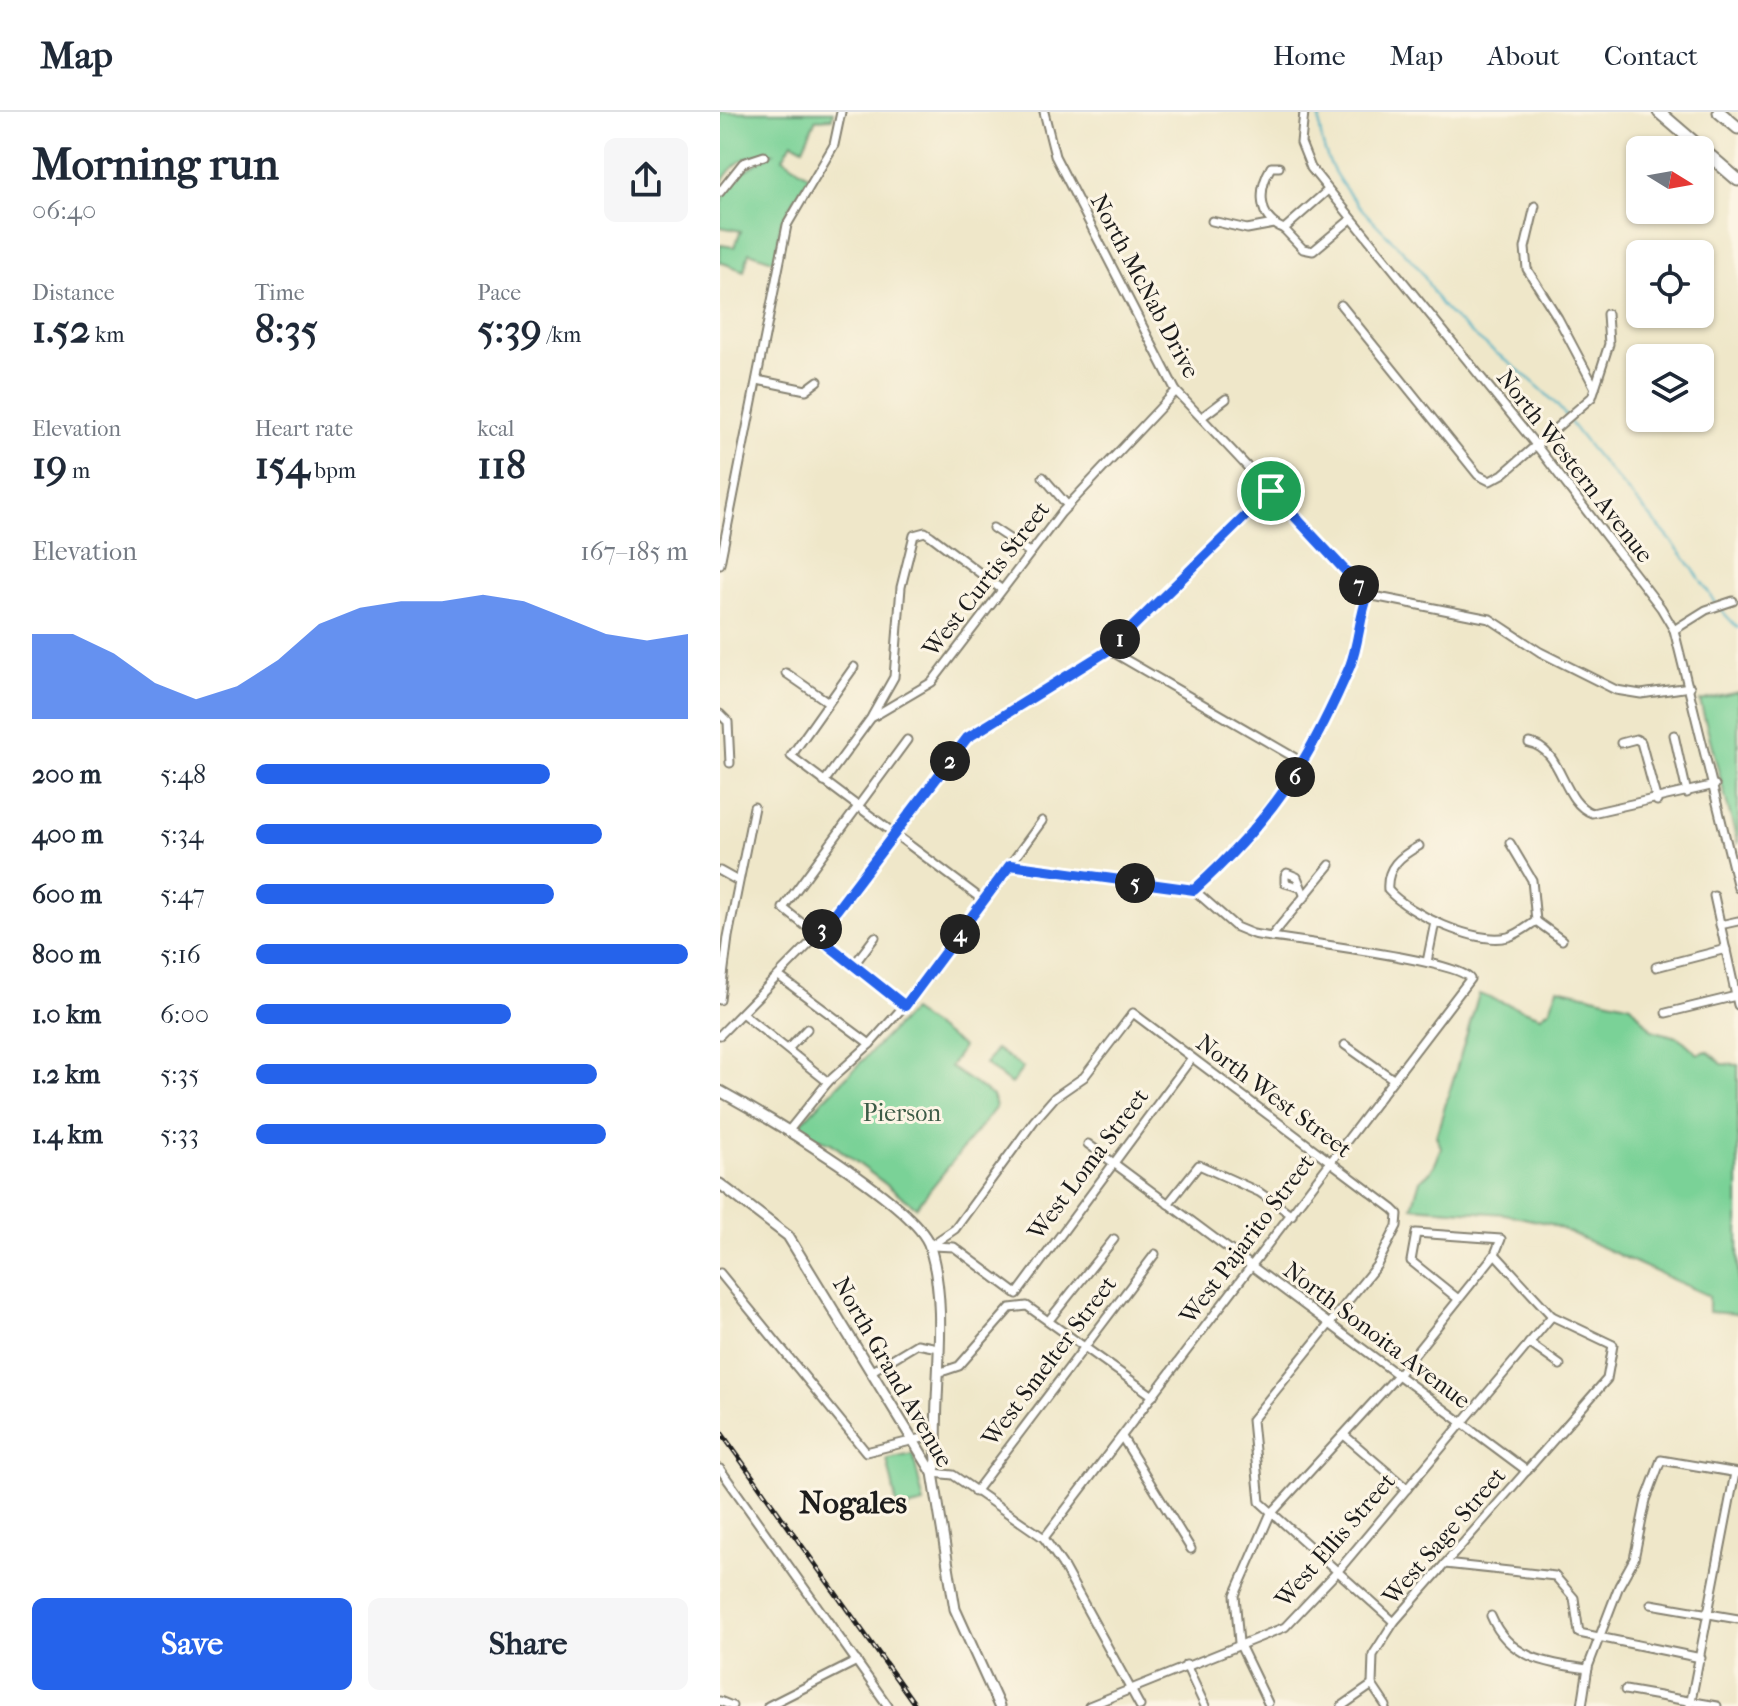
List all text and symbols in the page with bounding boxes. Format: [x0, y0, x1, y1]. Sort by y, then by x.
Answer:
text: Map [40, 33, 113, 78]
text: Home [1273, 39, 1346, 72]
text: Map [1390, 39, 1443, 72]
text: About [1487, 39, 1560, 72]
text: Contact [1604, 39, 1698, 72]
north arrow [1626, 136, 1714, 224]
map controls [1626, 136, 1714, 432]
button: share [604, 138, 688, 222]
text: Morning run [32, 139, 279, 190]
street label: North McNab Drive [1085, 189, 1205, 383]
text: 06:40 [32, 195, 96, 226]
button: locate [1626, 240, 1714, 328]
text: Distance [32, 280, 115, 306]
text: Time [255, 280, 305, 306]
text: Pace [477, 280, 521, 306]
text: 1.52 [32, 306, 90, 352]
text: 8:35 [255, 306, 318, 352]
text: 5:39 [477, 306, 542, 352]
text: km [90, 322, 125, 348]
text: /km [542, 322, 581, 348]
button: layers [1626, 344, 1714, 432]
street label: North Western Avenue [1491, 364, 1659, 568]
text: Elevation [32, 416, 121, 442]
text: Heart rate [255, 416, 353, 442]
text: kcal [477, 416, 514, 442]
text: 19 [32, 442, 67, 488]
text: 154 [255, 442, 310, 488]
text: 118 [477, 442, 526, 488]
pin [1237, 457, 1305, 525]
text: m [67, 458, 90, 484]
text: bpm [310, 458, 356, 484]
icon: arrive [1249, 469, 1293, 513]
street label: West Curtis Street [916, 495, 1056, 663]
text: Elevation [32, 536, 137, 567]
text: 167–185 m [580, 536, 688, 567]
pin: 7 [1339, 565, 1379, 605]
text: 7 [1354, 572, 1364, 598]
pin: 1 [1100, 619, 1140, 659]
text: 1 [1116, 626, 1124, 652]
pin: 2 [930, 741, 970, 781]
text: 2 [944, 748, 956, 774]
pin: 6 [1275, 757, 1315, 797]
text: 200 m [32, 759, 101, 790]
text: 5:48 [160, 759, 206, 790]
text: 6 [1289, 764, 1301, 790]
text: 400 m [32, 819, 103, 850]
text: 5:34 [160, 819, 204, 850]
pin: 5 [1115, 863, 1155, 903]
text: 5 [1130, 870, 1140, 896]
text: 600 m [32, 879, 102, 910]
text: 5:47 [160, 879, 205, 910]
pin: 3 [802, 909, 842, 949]
pin: 4 [940, 914, 980, 954]
text: 3 [817, 916, 827, 942]
text: 4 [954, 921, 967, 947]
text: 800 m [32, 939, 101, 970]
text: 5:16 [160, 939, 201, 970]
text: 1.0 km [32, 999, 101, 1030]
text: 6:00 [160, 999, 209, 1030]
street label: North West Street [1191, 1029, 1357, 1164]
text: 1.2 km [32, 1059, 100, 1090]
text: 5:35 [160, 1059, 199, 1090]
street label: West Loma Street [1021, 1082, 1154, 1246]
park label: Pierson [863, 1099, 941, 1127]
text: 1.4 km [32, 1119, 103, 1150]
text: 5:33 [160, 1119, 199, 1150]
street label: West Pajarito Street [1173, 1148, 1320, 1330]
street label: North Sonoita Avenue [1278, 1256, 1476, 1414]
street label: West Smelter Street [975, 1270, 1122, 1453]
street label: North Grand Avenue [827, 1272, 959, 1472]
street label: West Sage Street [1376, 1461, 1512, 1611]
street label: West Ellis Street [1268, 1467, 1401, 1614]
district label: Nogales [799, 1484, 907, 1521]
button: Save [32, 1598, 352, 1690]
button: Share [368, 1598, 688, 1690]

